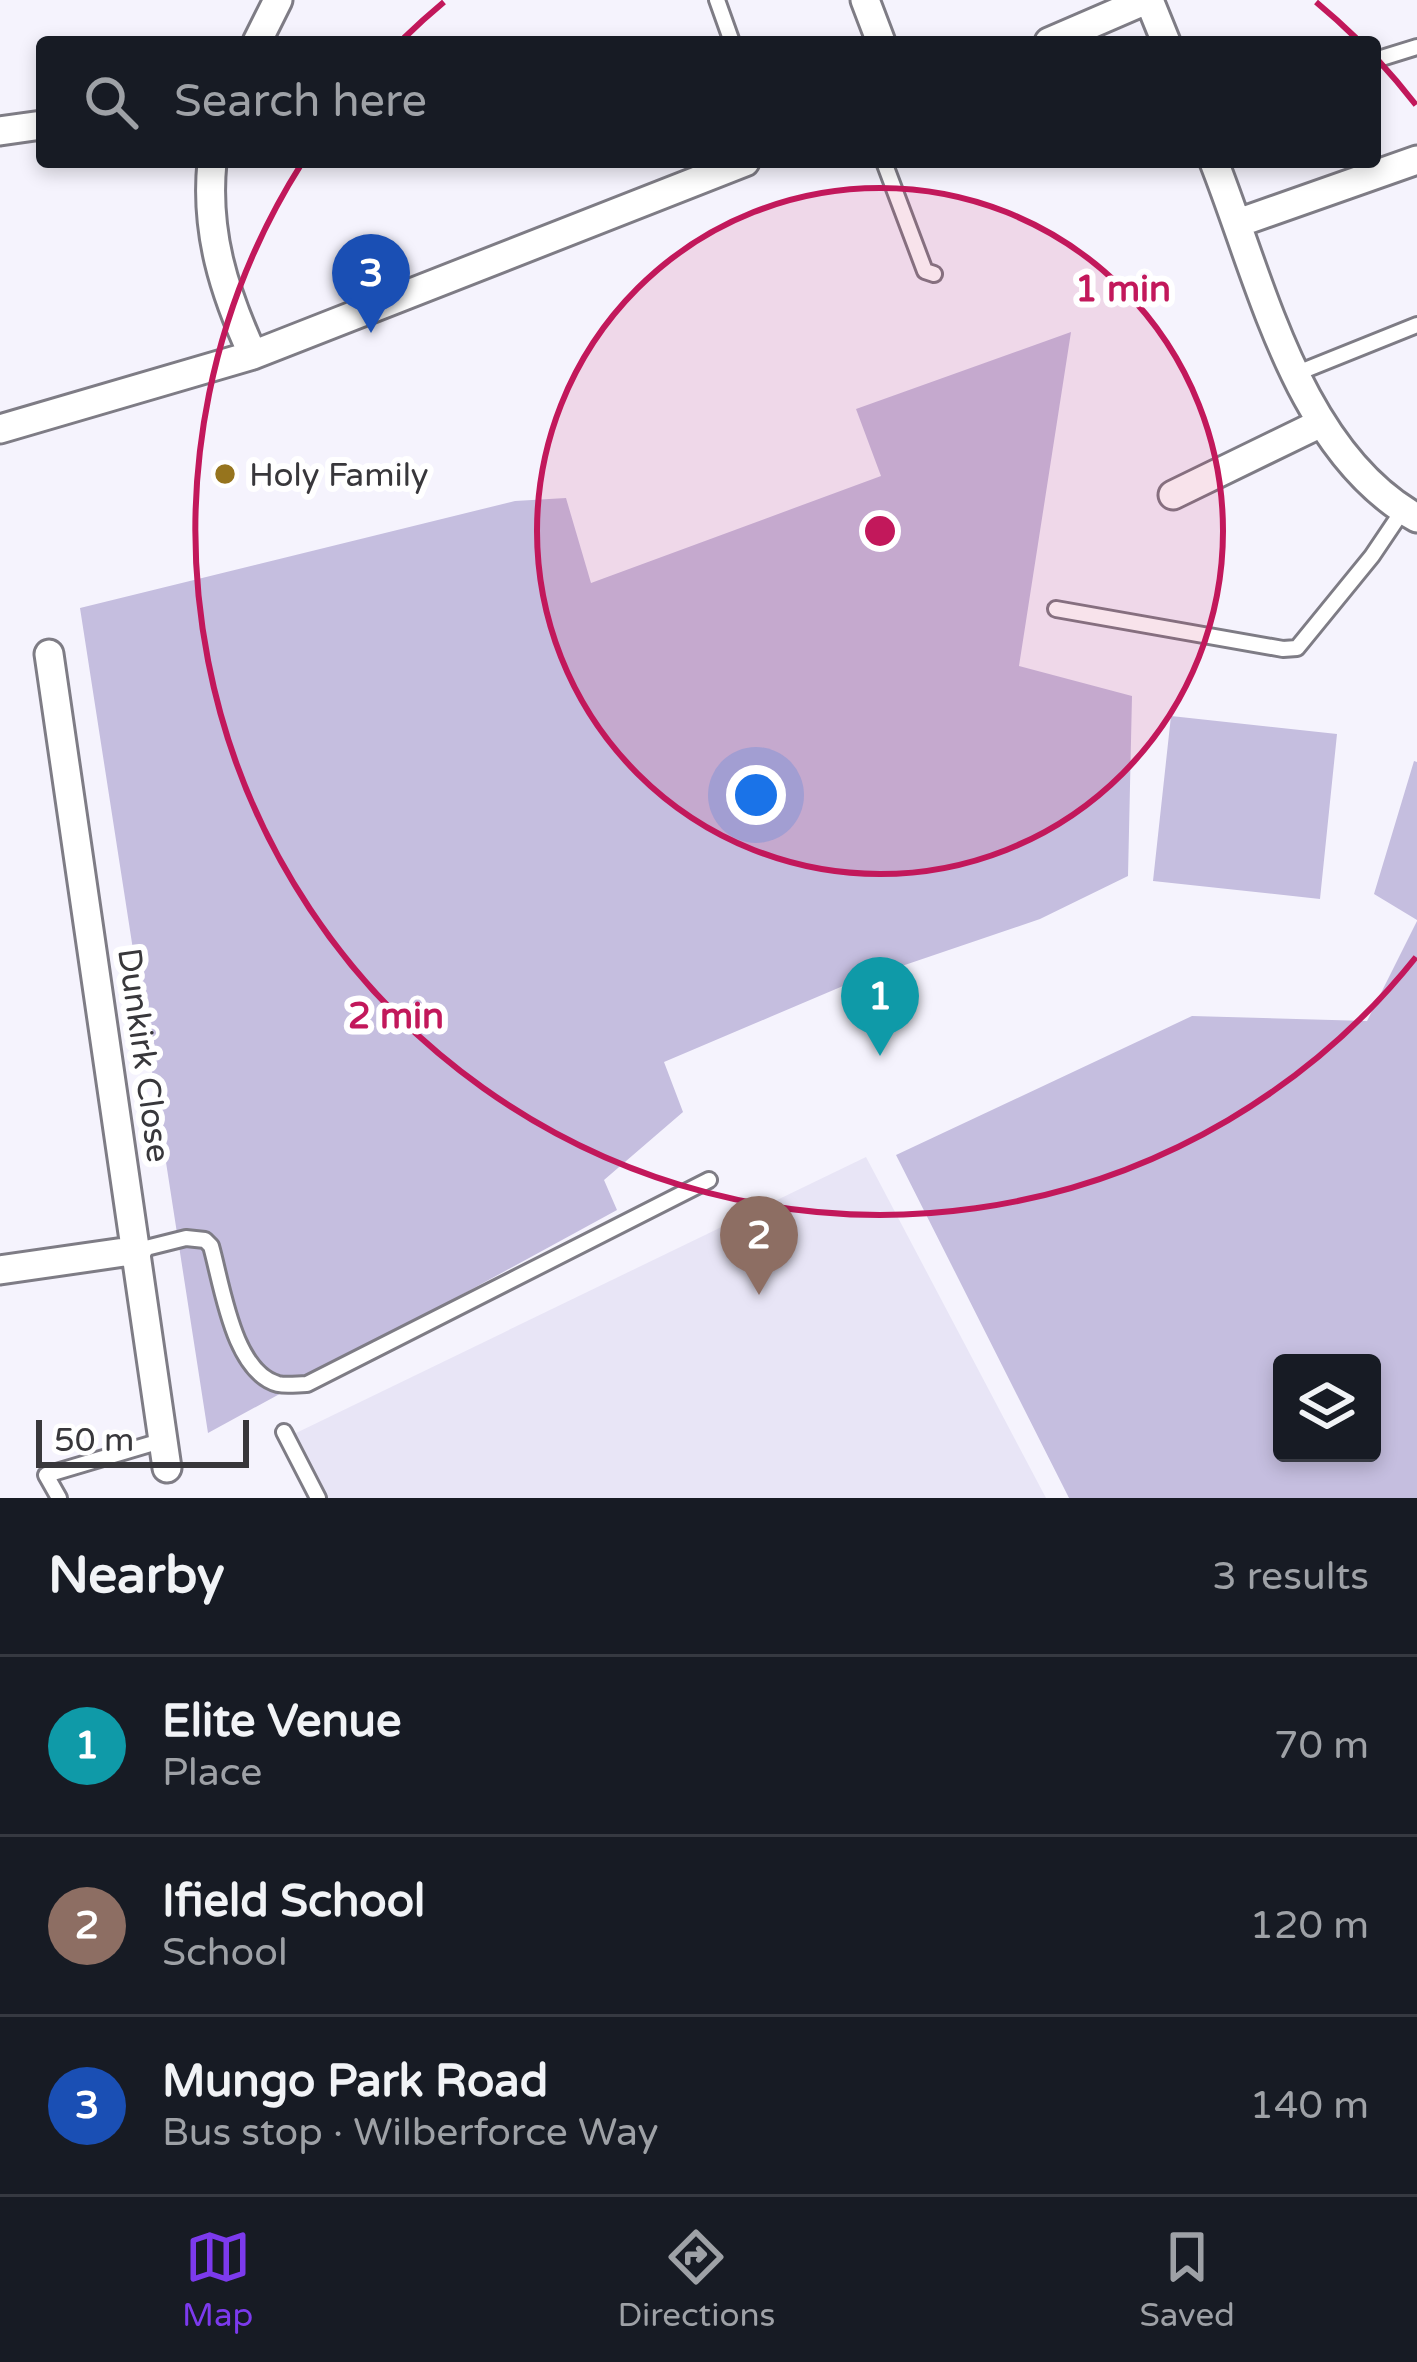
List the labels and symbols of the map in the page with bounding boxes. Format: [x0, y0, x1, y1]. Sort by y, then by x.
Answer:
pin: 3 [332, 234, 410, 333]
text: 1 min [1075, 268, 1171, 311]
place label: Holy Family [249, 456, 429, 495]
marker: Holy Family [212, 461, 238, 487]
centre of rings [859, 510, 901, 552]
your location [726, 765, 786, 825]
street label: Dunkirk Close [109, 946, 178, 1165]
pin: 1 [841, 957, 919, 1056]
text: 2 min [348, 995, 444, 1038]
pin: 2 [720, 1196, 798, 1295]
scale bar [36, 1414, 249, 1467]

